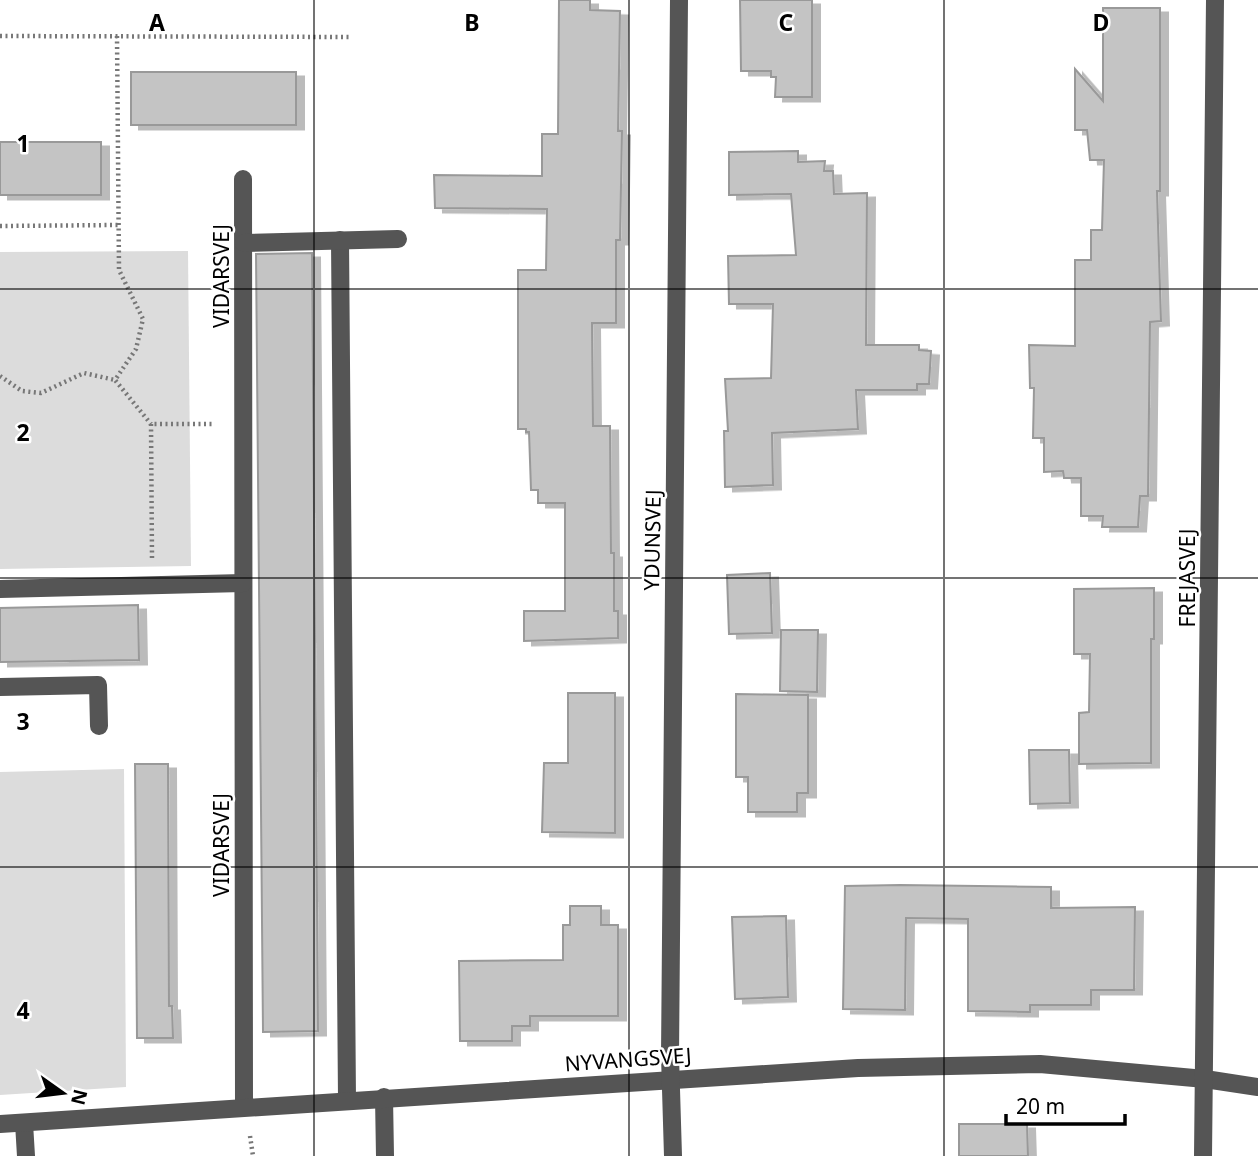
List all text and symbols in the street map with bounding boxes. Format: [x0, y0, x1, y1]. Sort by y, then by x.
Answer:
text: A [149, 6, 165, 38]
text: B [464, 6, 480, 38]
text: C [779, 6, 794, 38]
text: D [1093, 6, 1109, 38]
text: 1 [16, 127, 30, 159]
street label: VIDARSVEJ [207, 224, 235, 328]
text: 2 [16, 416, 30, 448]
street label: YDUNSVEJ [637, 489, 667, 591]
street label: FREJASVEJ [1173, 529, 1201, 627]
text: 3 [16, 705, 30, 737]
street label: VIDARSVEJ [207, 793, 235, 897]
text: 4 [16, 994, 30, 1026]
street label: NYVANGSVEJ [564, 1041, 692, 1077]
north arrow [28, 1058, 98, 1128]
scale bar [1006, 1082, 1125, 1126]
text: N [65, 1086, 94, 1108]
text: 20 m [1016, 1092, 1065, 1120]

